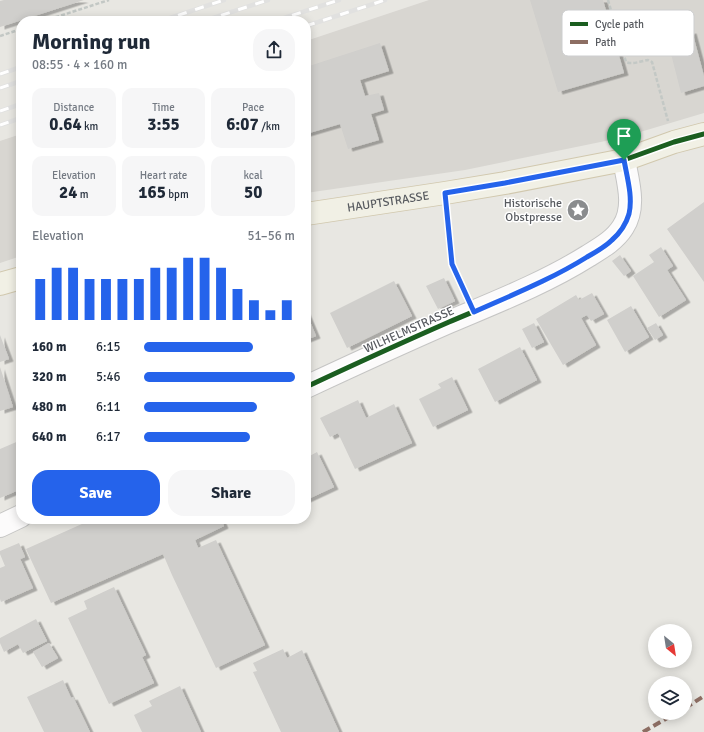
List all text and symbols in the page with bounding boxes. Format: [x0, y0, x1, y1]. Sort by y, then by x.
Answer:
legend [562, 10, 694, 56]
text: Cycle path [595, 18, 644, 31]
text: Morning run [32, 28, 151, 55]
button: share [253, 29, 295, 71]
text: Path [595, 36, 616, 49]
text: 08:55 · 4 × 160 m [32, 57, 127, 73]
text: Distance [53, 101, 94, 114]
text: Time [152, 101, 175, 114]
text: Pace [242, 101, 264, 114]
text: 0.64 [49, 114, 82, 135]
text: 3:55 [147, 114, 180, 135]
text: 6:07 [226, 114, 259, 135]
pin [607, 119, 641, 160]
text: km [82, 120, 98, 133]
text: /km [259, 120, 280, 133]
icon: arrive [613, 125, 635, 147]
text: Elevation [52, 169, 96, 182]
text: Heart rate [140, 169, 187, 182]
text: kcal [244, 169, 263, 182]
text: 24 [59, 182, 77, 203]
text: 165 [138, 182, 166, 203]
text: 50 [244, 182, 262, 203]
text: m [77, 188, 89, 201]
text: bpm [166, 188, 189, 201]
street label: HAUPTSTRASSE [346, 188, 430, 215]
place label: Historische Obstpresse [504, 196, 562, 225]
place icon: Historische Obstpresse [565, 197, 591, 223]
text: Elevation [32, 228, 84, 244]
text: 51–56 m [247, 228, 295, 244]
street label: WILHELMSTRASSE [361, 303, 457, 357]
text: 160 m [32, 339, 66, 355]
text: 6:15 [96, 339, 121, 355]
text: 320 m [32, 369, 66, 385]
text: 5:46 [96, 369, 121, 385]
text: 480 m [32, 399, 66, 415]
text: 6:11 [96, 399, 121, 415]
text: 640 m [32, 429, 66, 445]
text: 6:17 [96, 429, 121, 445]
button: Save [32, 470, 160, 516]
button: Share [168, 470, 295, 516]
north arrow [648, 624, 692, 668]
map controls [648, 624, 692, 720]
button: layers [648, 676, 692, 720]

